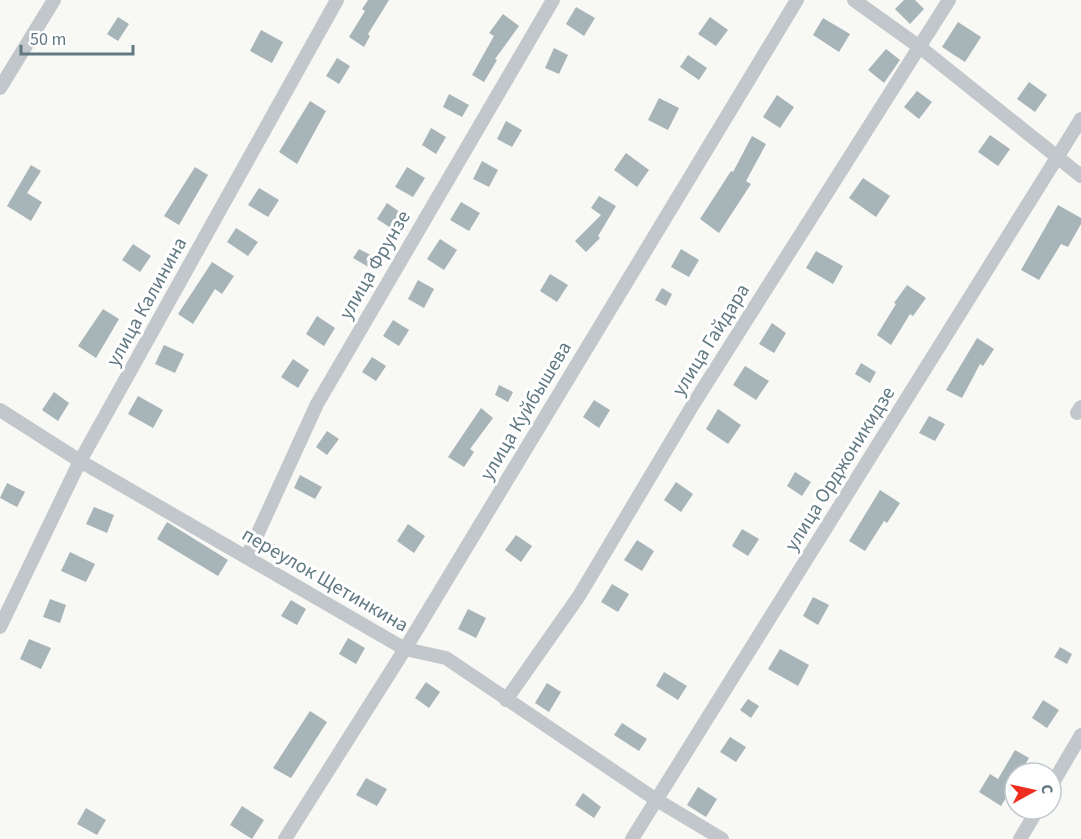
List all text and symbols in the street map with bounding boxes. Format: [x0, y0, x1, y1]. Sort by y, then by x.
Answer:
scale bar [21, 18, 134, 56]
text: 50 m [30, 27, 66, 52]
street label: улица Фрунзе [332, 205, 418, 325]
street label: улица Калинина [100, 232, 194, 372]
street label: улица Гайдара [665, 278, 757, 402]
street label: улица Куйбышева [473, 336, 579, 486]
street label: улица Орджоникидзе [778, 381, 902, 557]
street label: переулок Щетинкина [236, 521, 414, 639]
north arrow [1003, 761, 1063, 821]
text: С [1035, 783, 1058, 795]

